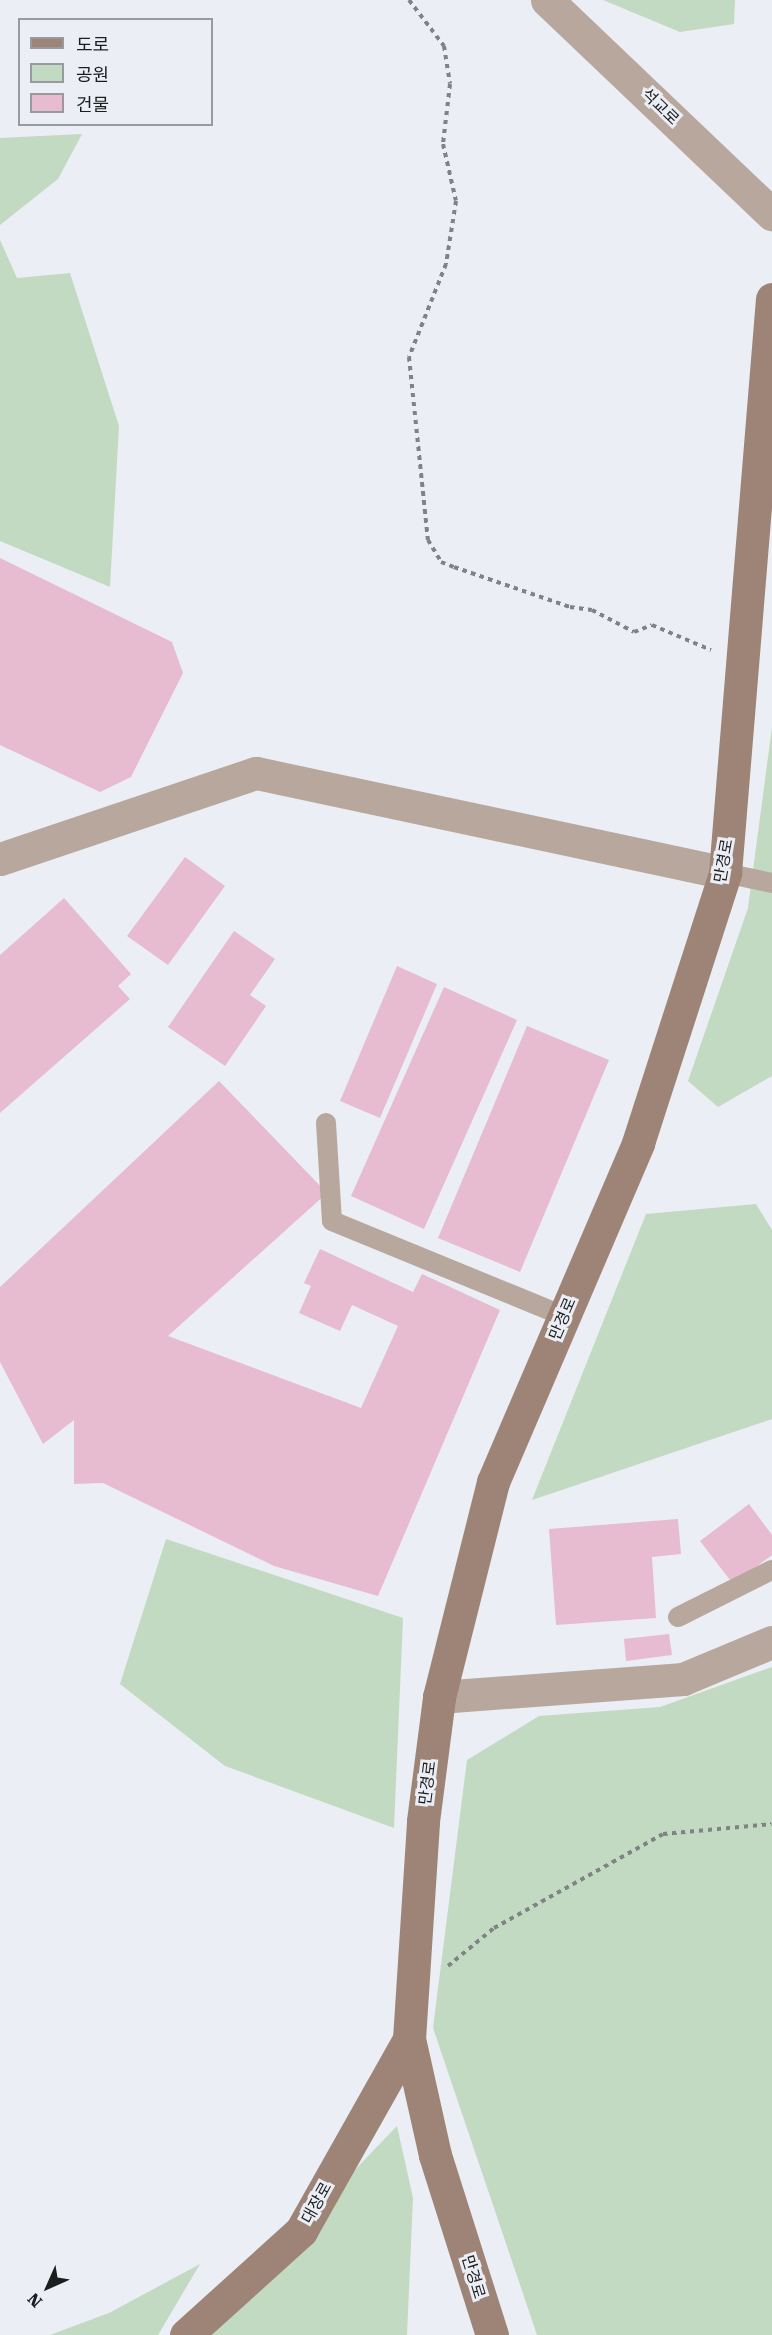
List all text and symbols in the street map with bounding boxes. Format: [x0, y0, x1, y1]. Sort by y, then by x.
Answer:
legend [18, 18, 213, 126]
text: 도로 [76, 34, 109, 55]
text: 공원 [76, 64, 109, 85]
street label: 석교로 [637, 85, 683, 129]
text: 건물 [76, 94, 109, 115]
street label: 만경로 [711, 838, 737, 884]
street label: 만경로 [546, 1295, 580, 1343]
street label: 만경로 [416, 1760, 440, 1806]
street label: 대장로 [298, 2179, 336, 2227]
street label: 만경로 [457, 2253, 489, 2301]
north arrow [18, 2257, 78, 2317]
text: N [24, 2289, 46, 2311]

